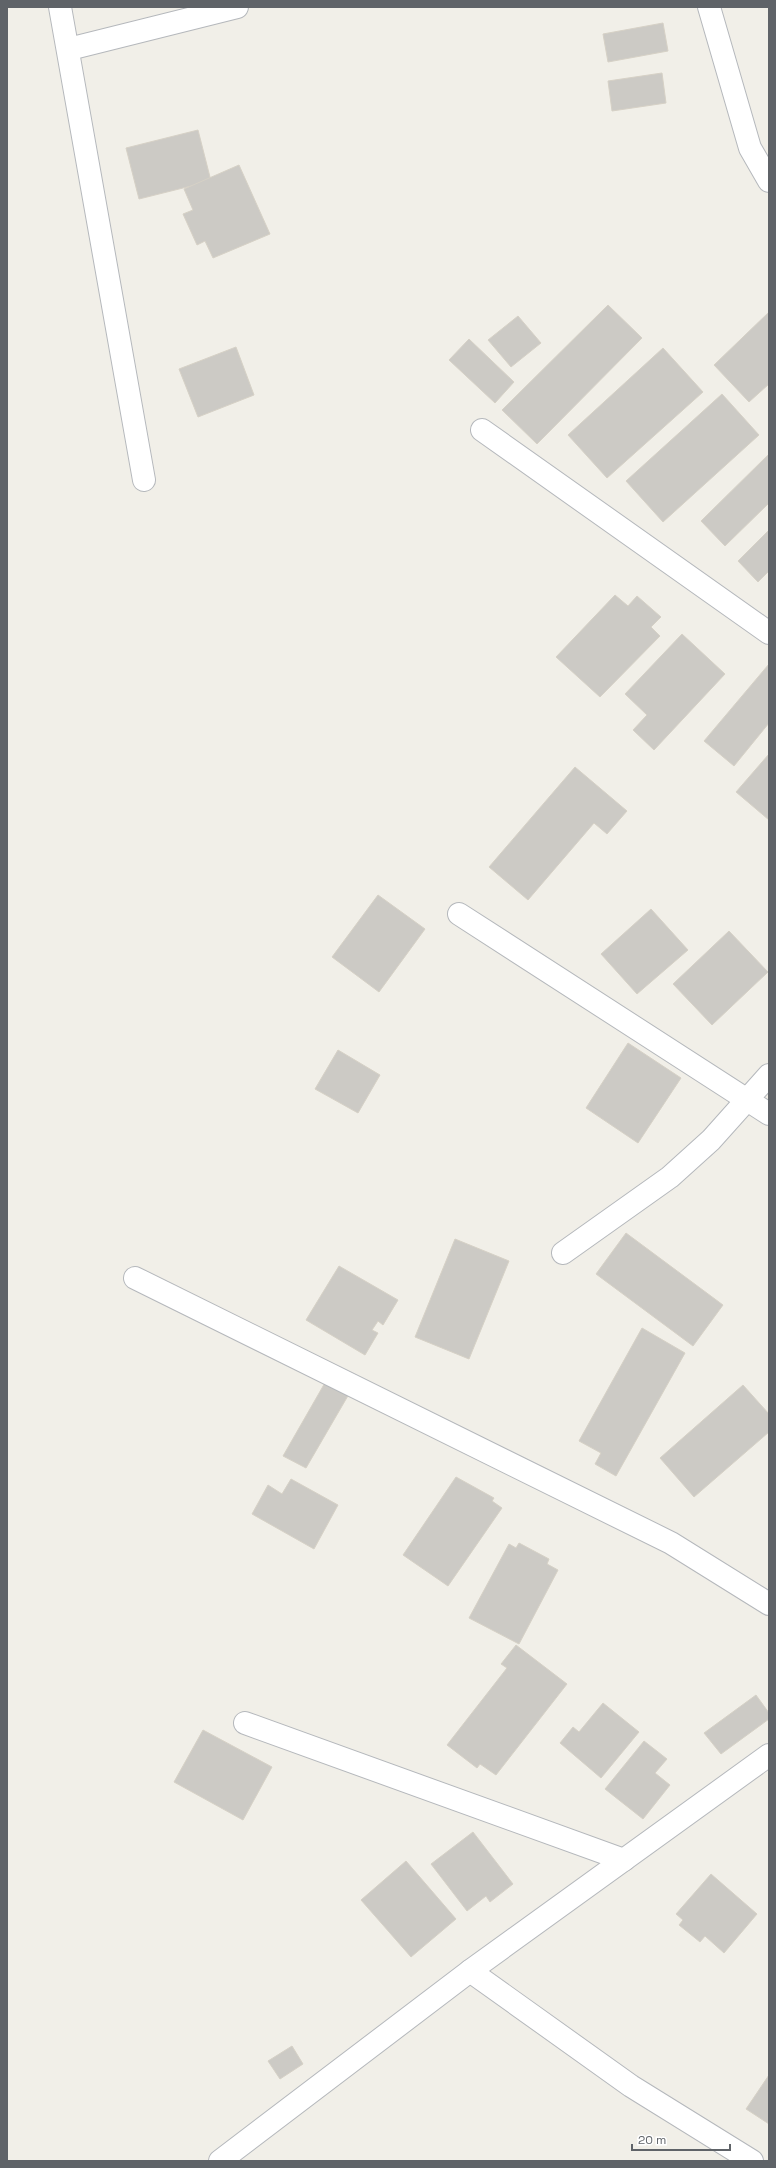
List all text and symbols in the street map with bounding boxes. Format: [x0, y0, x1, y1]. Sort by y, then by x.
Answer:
scale bar [632, 2126, 730, 2152]
text: 20 m [638, 2132, 666, 2148]

